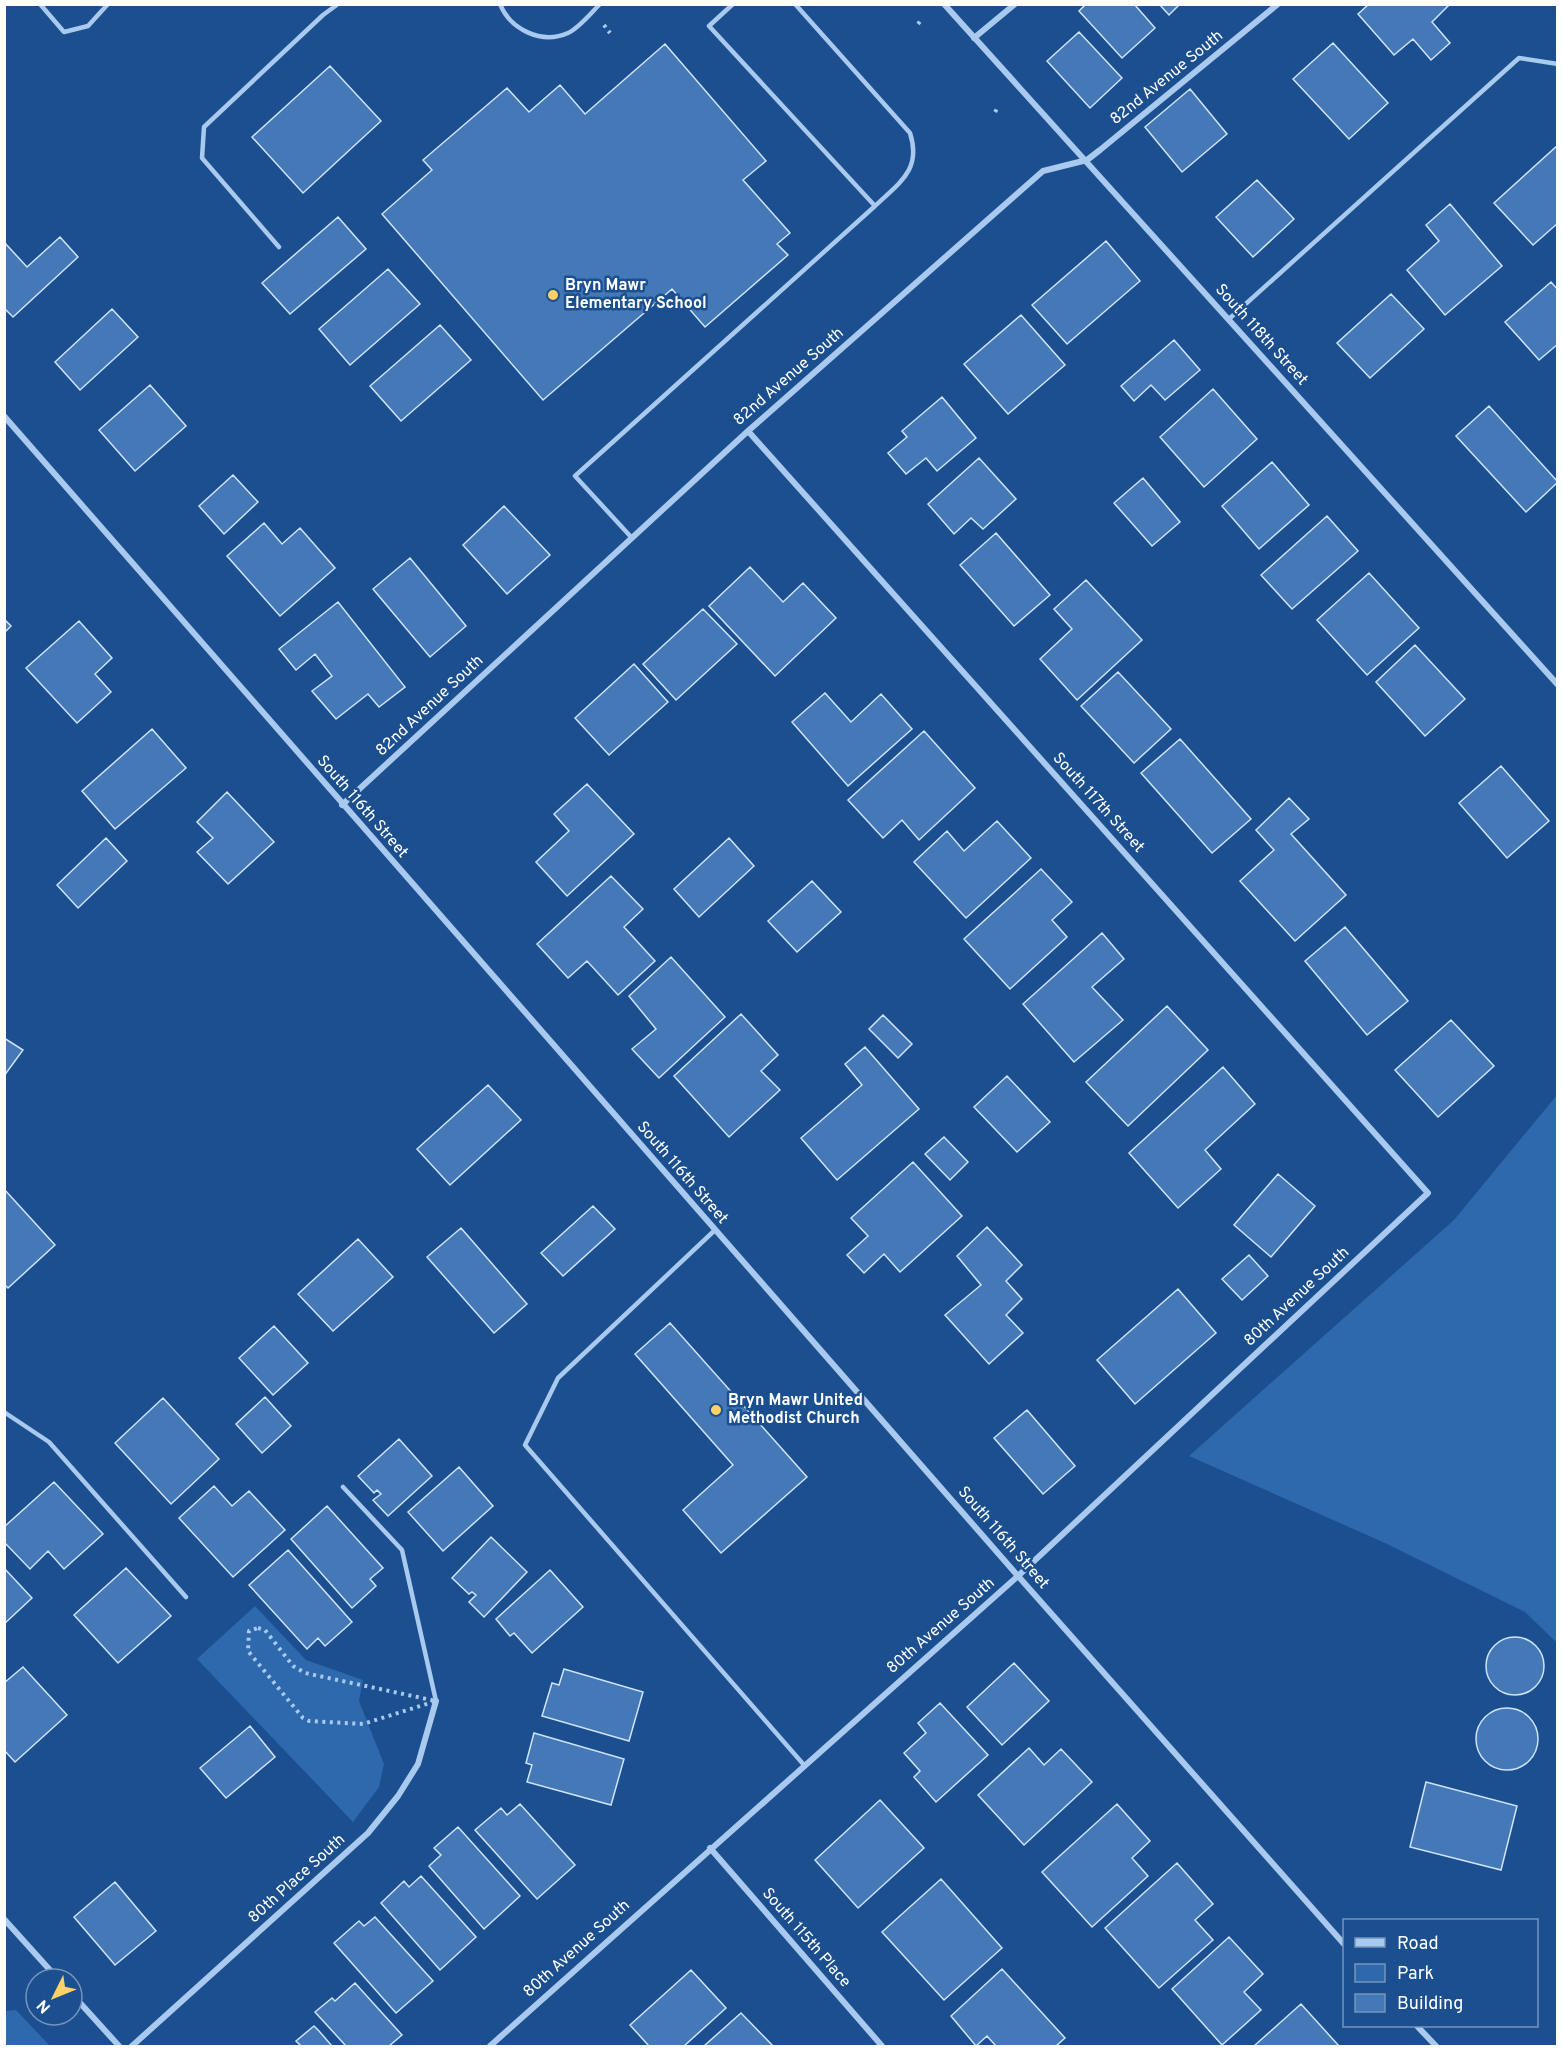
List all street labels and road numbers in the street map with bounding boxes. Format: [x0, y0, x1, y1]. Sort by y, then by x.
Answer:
street label: 82nd Avenue South [1106, 26, 1228, 130]
street label: South 118th Street [1210, 280, 1312, 390]
street label: 82nd Avenue South [730, 324, 848, 430]
street label: 82nd Avenue South [372, 651, 488, 761]
street label: South 117th Street [1048, 749, 1148, 857]
street label: South 116th Street [312, 751, 412, 863]
street label: South 116th Street [632, 1117, 732, 1229]
street label: 80th Avenue South [1240, 1243, 1354, 1351]
street label: South 116th Street [953, 1482, 1053, 1594]
street label: 80th Avenue South [883, 1574, 999, 1678]
street label: 80th Place South [244, 1830, 350, 1928]
street label: South 115th Place [757, 1884, 855, 1992]
street label: 80th Avenue South [519, 1896, 635, 2002]

